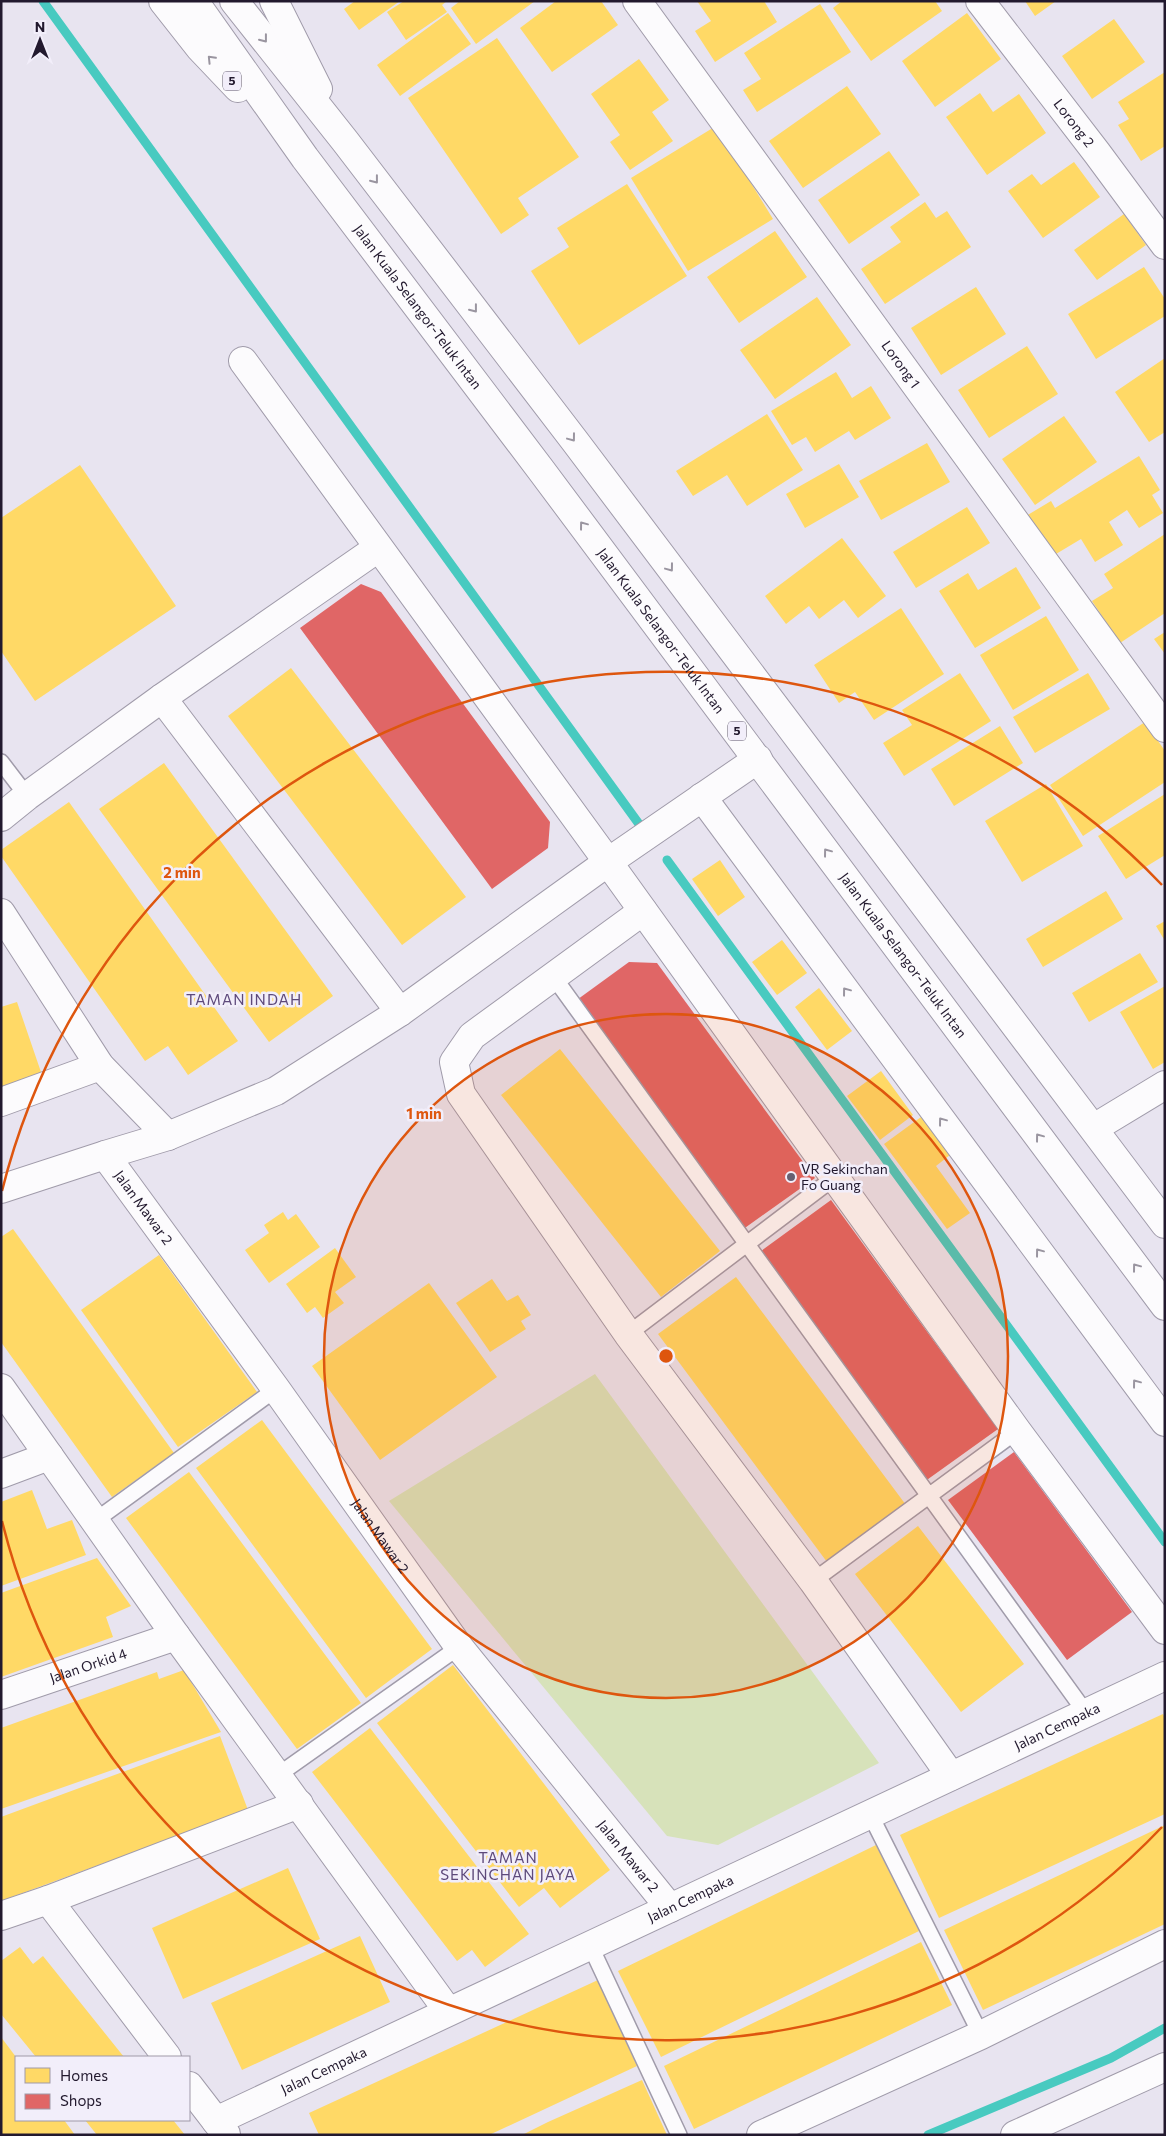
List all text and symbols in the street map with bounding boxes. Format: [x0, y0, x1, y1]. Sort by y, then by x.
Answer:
north arrow [15, 15, 65, 65]
text: N [35, 18, 45, 35]
one-way arrow [258, 34, 267, 43]
one-way arrow [208, 56, 217, 65]
road number: 5 [223, 72, 241, 90]
street label: Lorong 2 [1050, 95, 1098, 150]
one-way arrow [369, 174, 377, 183]
street label: Jalan Kuala Selangor-Teluk Intan [350, 221, 486, 392]
one-way arrow [468, 303, 476, 312]
street label: Lorong 1 [878, 337, 924, 391]
one-way arrow [567, 432, 575, 441]
one-way arrow [580, 521, 589, 531]
street label: Jalan Kuala Selangor-Teluk Intan [594, 544, 729, 716]
one-way arrow [664, 562, 673, 572]
road number: 5 [728, 721, 746, 740]
one-way arrow [824, 848, 833, 858]
text: 2 min [163, 863, 201, 881]
street label: Jalan Kuala Selangor-Teluk Intan [836, 869, 971, 1041]
one-way arrow [843, 988, 851, 997]
district label: TAMAN INDAH [186, 990, 302, 1008]
text: 1 min [406, 1104, 442, 1122]
one-way arrow [939, 1117, 948, 1127]
one-way arrow [1036, 1134, 1044, 1143]
place label: VR Sekinchan Fo Guang [801, 1160, 888, 1193]
street label: Jalan Mawar 2 [111, 1167, 177, 1248]
marker: VR Sekinchan Fo Guang [785, 1171, 797, 1183]
one-way arrow [1036, 1248, 1045, 1258]
one-way arrow [1133, 1264, 1141, 1273]
centre of rings [657, 1347, 675, 1365]
one-way arrow [1133, 1379, 1142, 1388]
street label: Jalan Mawar 2 [348, 1495, 413, 1577]
street label: Jalan Orkid 4 [47, 1644, 129, 1686]
street label: Jalan Cempaka [1011, 1699, 1103, 1754]
street label: Jalan Mawar 2 [594, 1816, 663, 1895]
district label: TAMAN SEKINCHAN JAYA [440, 1848, 576, 1883]
street label: Jalan Cempaka [645, 1871, 736, 1925]
street label: Jalan Cempaka [278, 2043, 369, 2097]
legend [15, 2056, 190, 2121]
text: Homes [60, 2066, 108, 2084]
text: Shops [60, 2091, 102, 2109]

